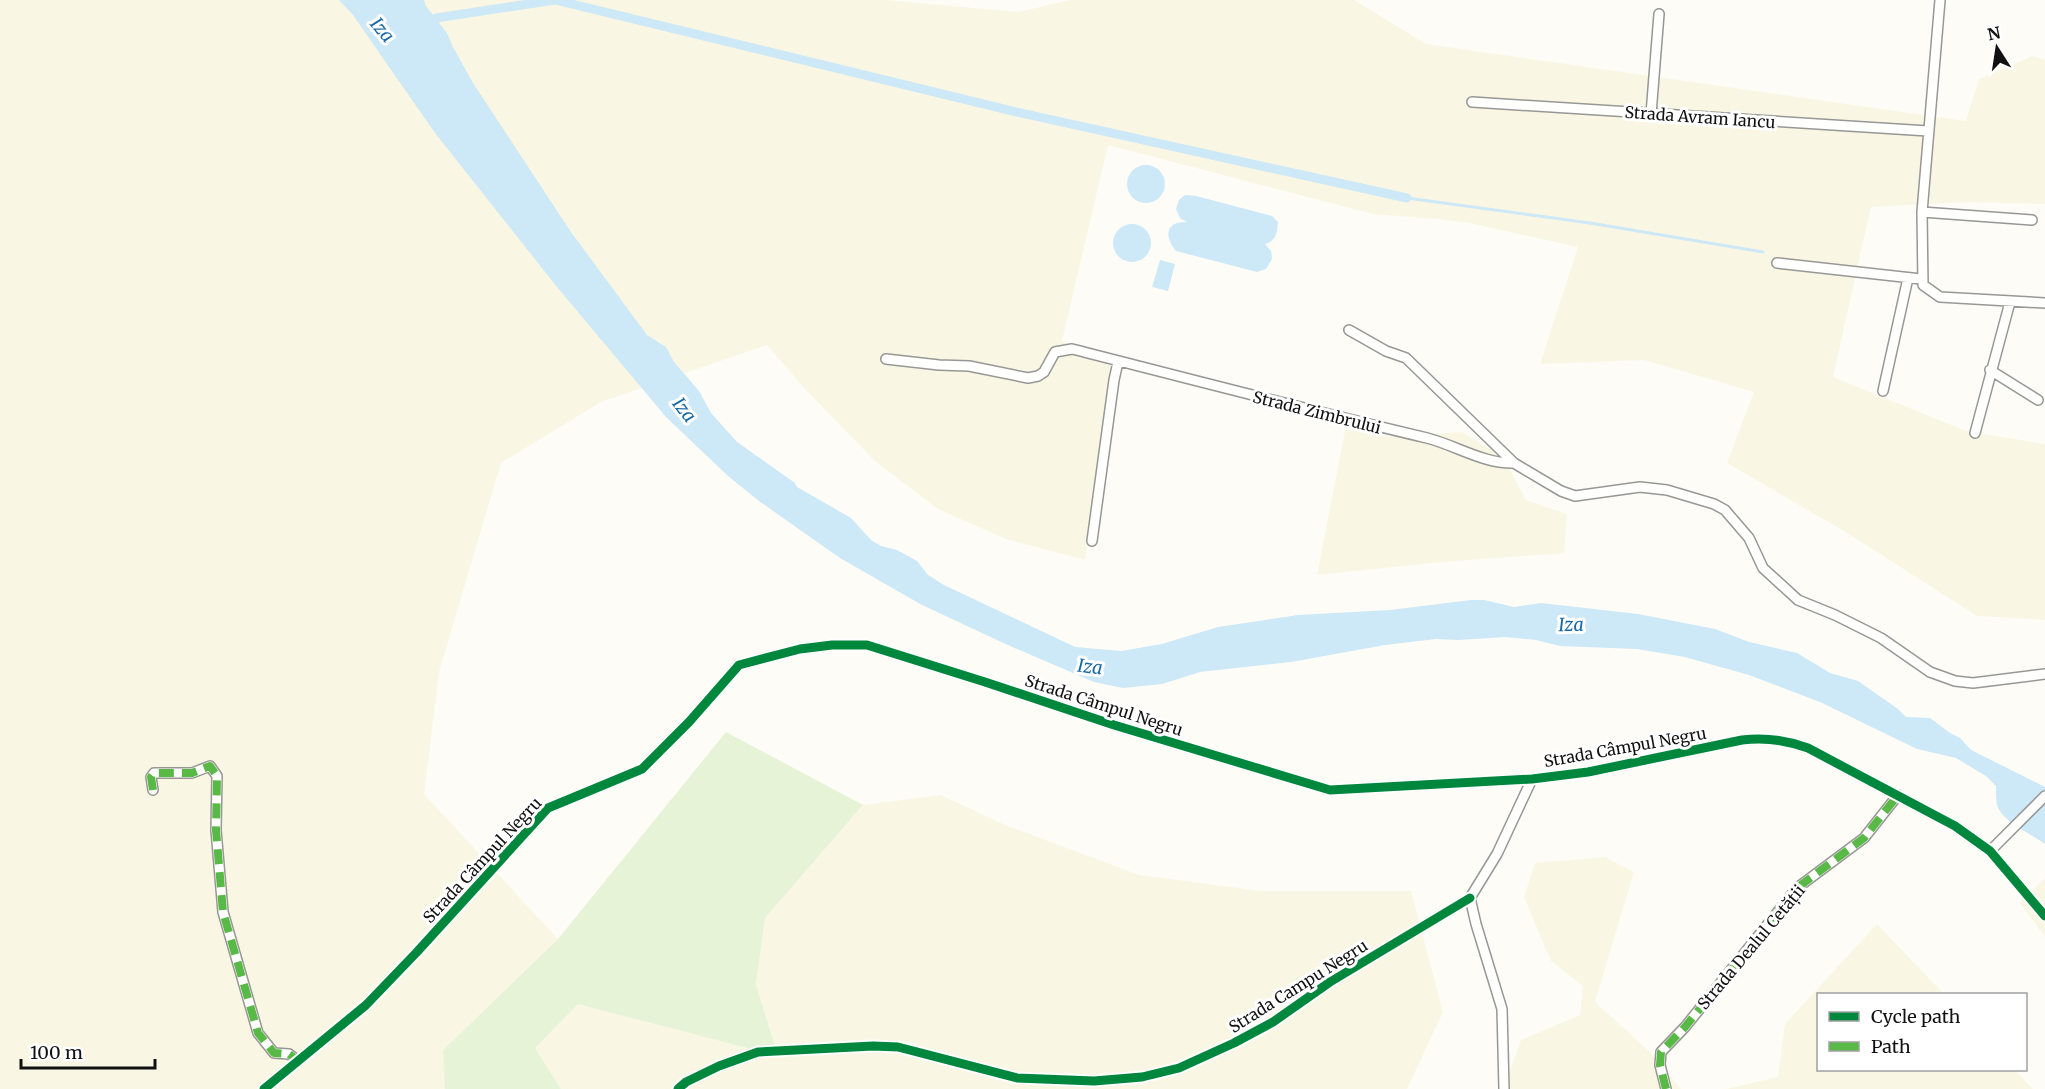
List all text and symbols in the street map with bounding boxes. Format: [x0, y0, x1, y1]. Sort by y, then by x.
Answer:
water label: Iza [365, 13, 399, 47]
north arrow [1967, 18, 2027, 78]
text: N [1986, 22, 2002, 44]
street label: Strada Avram Iancu [1624, 102, 1776, 132]
street label: Strada Zimbrului [1251, 386, 1383, 438]
water label: Iza [668, 393, 701, 427]
water label: Iza [1558, 613, 1584, 636]
water label: Iza [1076, 654, 1104, 679]
street label: Strada Câmpul Negru [1023, 670, 1185, 740]
street label: Strada Câmpul Negru [1542, 723, 1708, 771]
street label: Strada Câmpul Negru [419, 793, 545, 927]
street label: Strada Dealul Cetății [1693, 881, 1810, 1014]
street label: Strada Campu Negru [1225, 935, 1371, 1037]
legend [1817, 993, 2027, 1071]
text: Cycle path [1871, 1005, 1961, 1028]
scale bar [21, 1032, 154, 1070]
text: Path [1871, 1035, 1911, 1058]
text: 100 m [30, 1041, 83, 1064]

